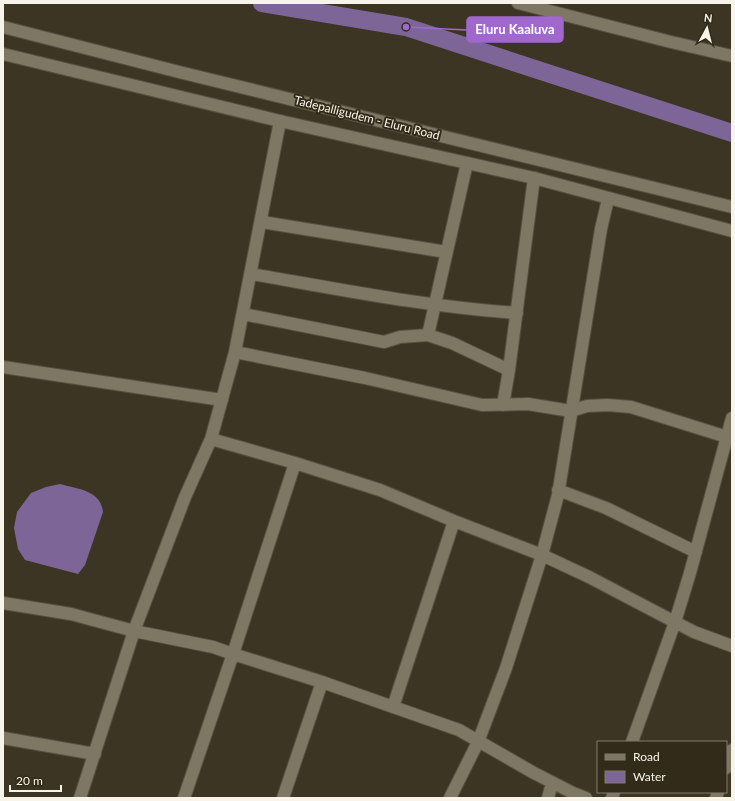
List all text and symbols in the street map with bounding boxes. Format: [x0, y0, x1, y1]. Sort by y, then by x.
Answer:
north arrow [687, 8, 727, 48]
text: N [703, 11, 713, 25]
callout: Eluru Kaaluva [467, 17, 563, 42]
text: Eluru Kaaluva [475, 21, 555, 37]
street label: Tadepalligudem - Eluru Road [293, 92, 442, 143]
legend [597, 741, 727, 793]
text: Road [633, 749, 660, 764]
scale bar [10, 767, 61, 793]
text: Water [633, 769, 666, 784]
text: 20 m [16, 773, 43, 788]

